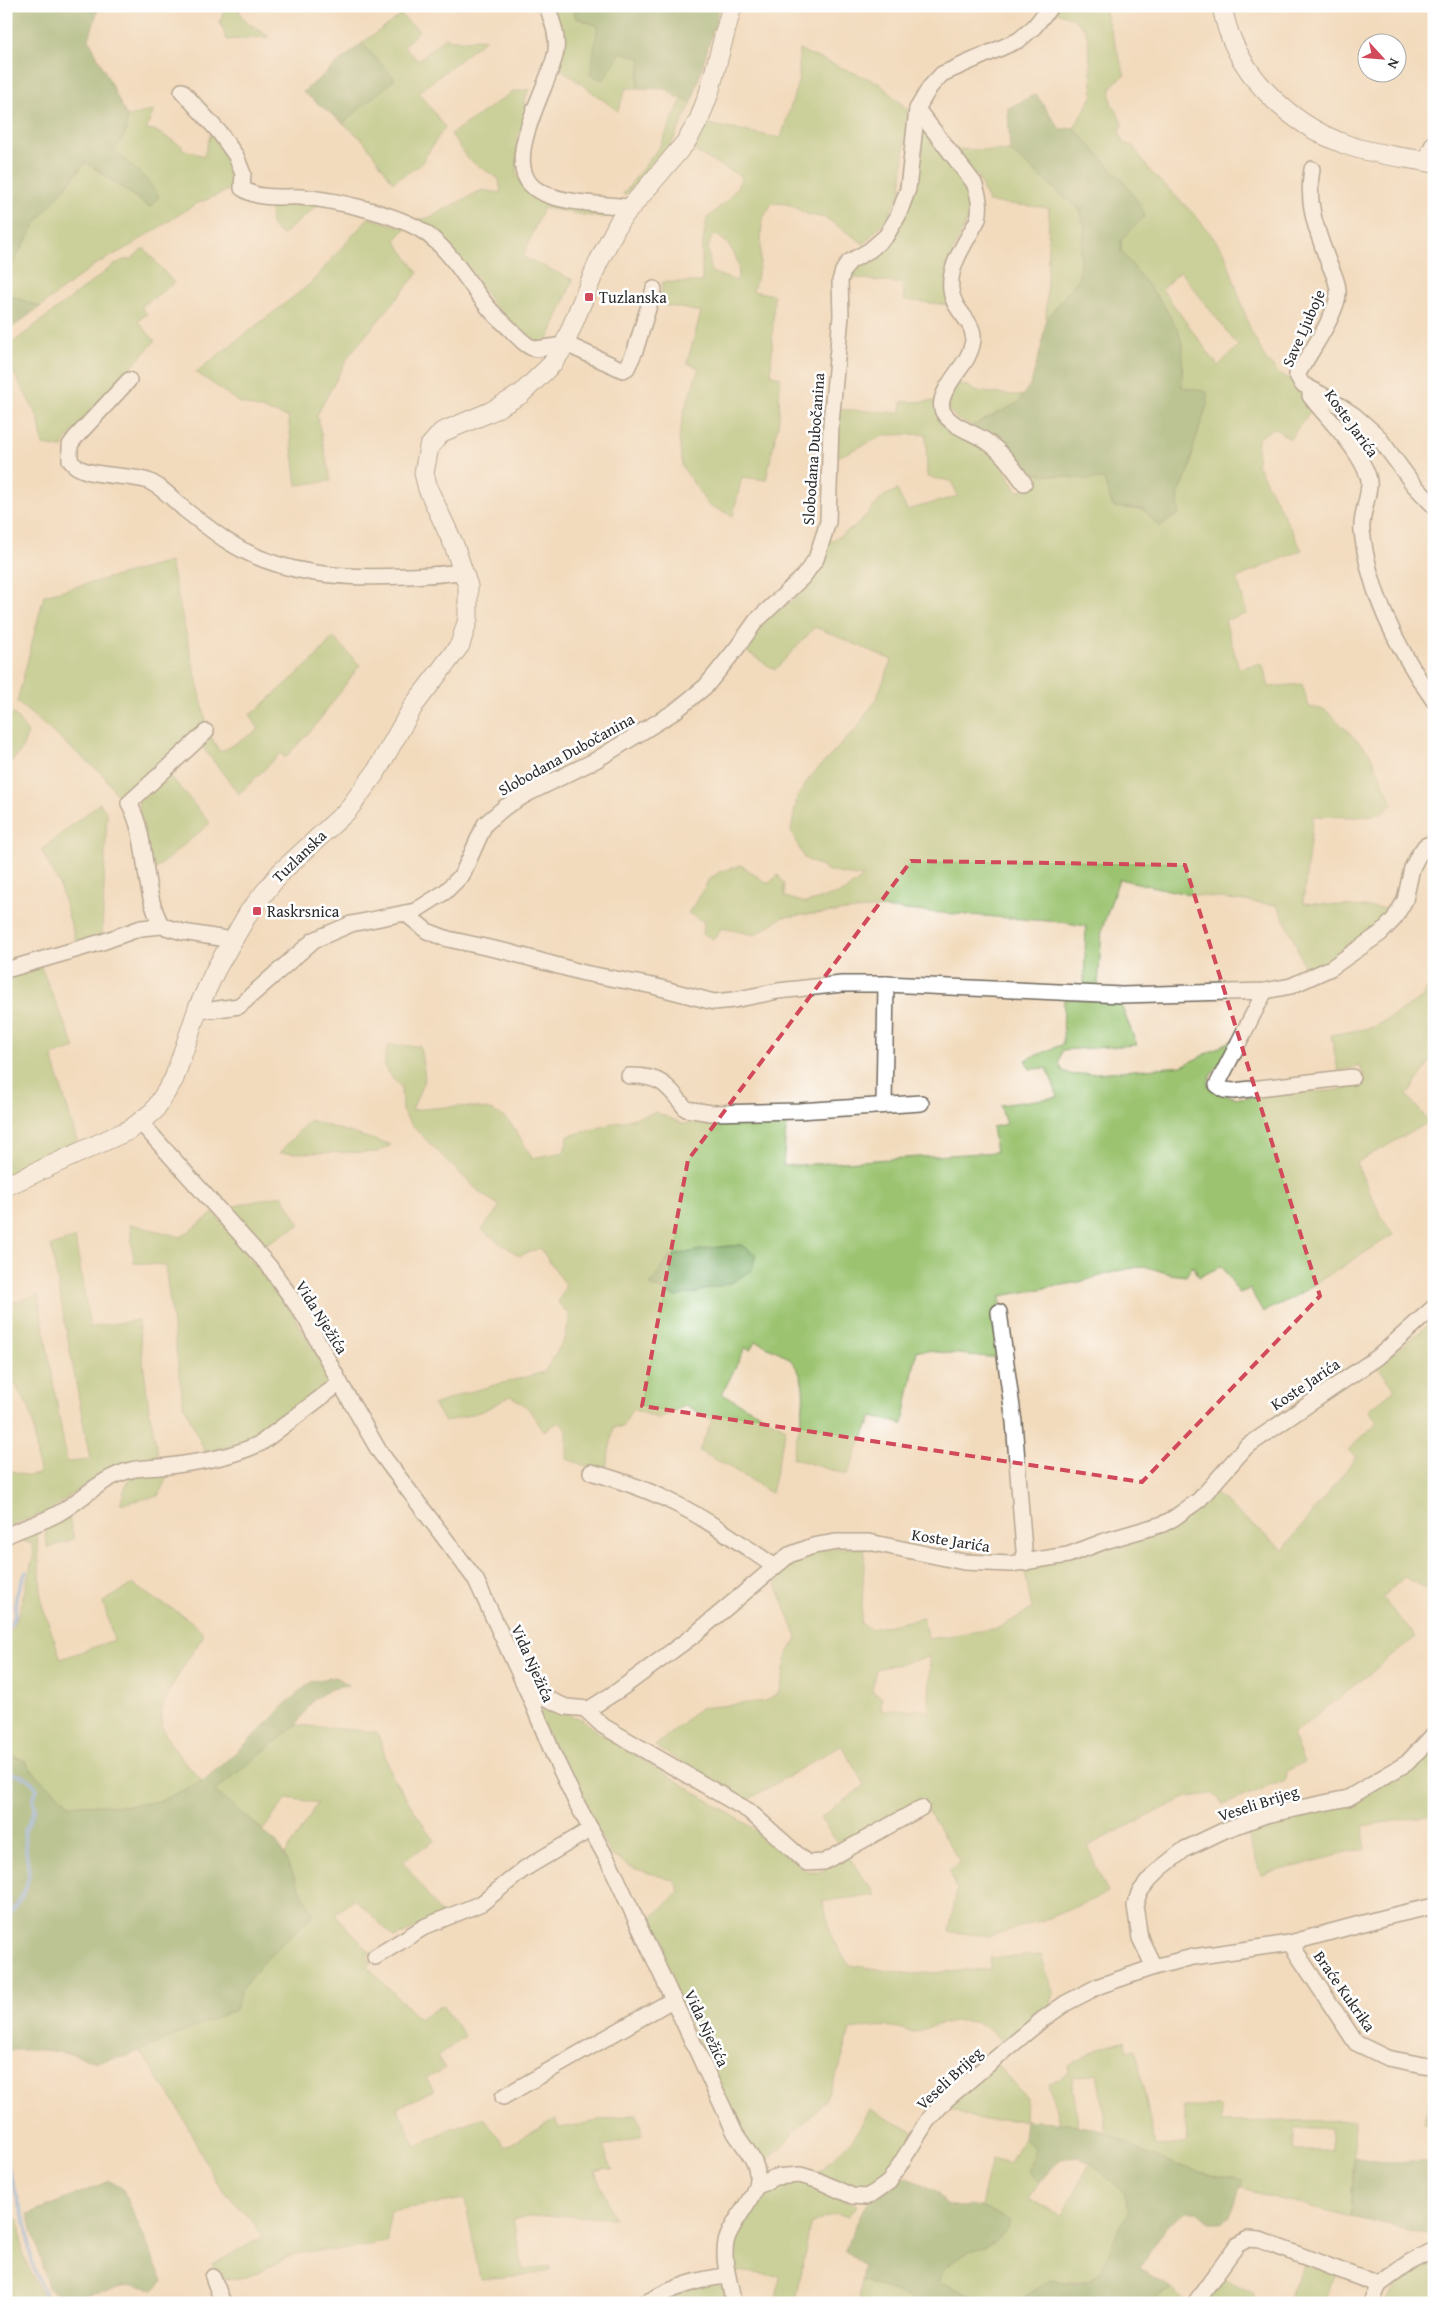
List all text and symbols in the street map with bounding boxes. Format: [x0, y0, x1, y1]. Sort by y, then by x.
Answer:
north arrow [1358, 32, 1408, 82]
text: N [1382, 55, 1405, 73]
place label: Tuzlanska [599, 285, 667, 309]
street label: Save Ljuboje [1275, 285, 1331, 371]
marker: Tuzlanska [583, 291, 595, 303]
street label: Slobodana Dubočanina [796, 372, 830, 526]
street label: Koste Jarića [1319, 384, 1385, 462]
street label: Slobodana Dubočanina [493, 706, 639, 801]
street label: Tuzlanska [266, 824, 332, 888]
place label: Raskrsnica [267, 899, 340, 923]
marker: Raskrsnica [251, 905, 263, 917]
street label: Vida Nježića [290, 1275, 354, 1359]
street label: Koste Jarića [1266, 1352, 1345, 1416]
street label: Koste Jarića [910, 1522, 992, 1558]
street label: Vida Nježića [505, 1620, 561, 1706]
street label: Veseli Brijeg [1215, 1779, 1301, 1827]
street label: Braće Kukrika [1308, 1946, 1382, 2037]
street label: Vida Nježića [679, 1985, 736, 2071]
street label: Veseli Brijeg [910, 2041, 988, 2115]

